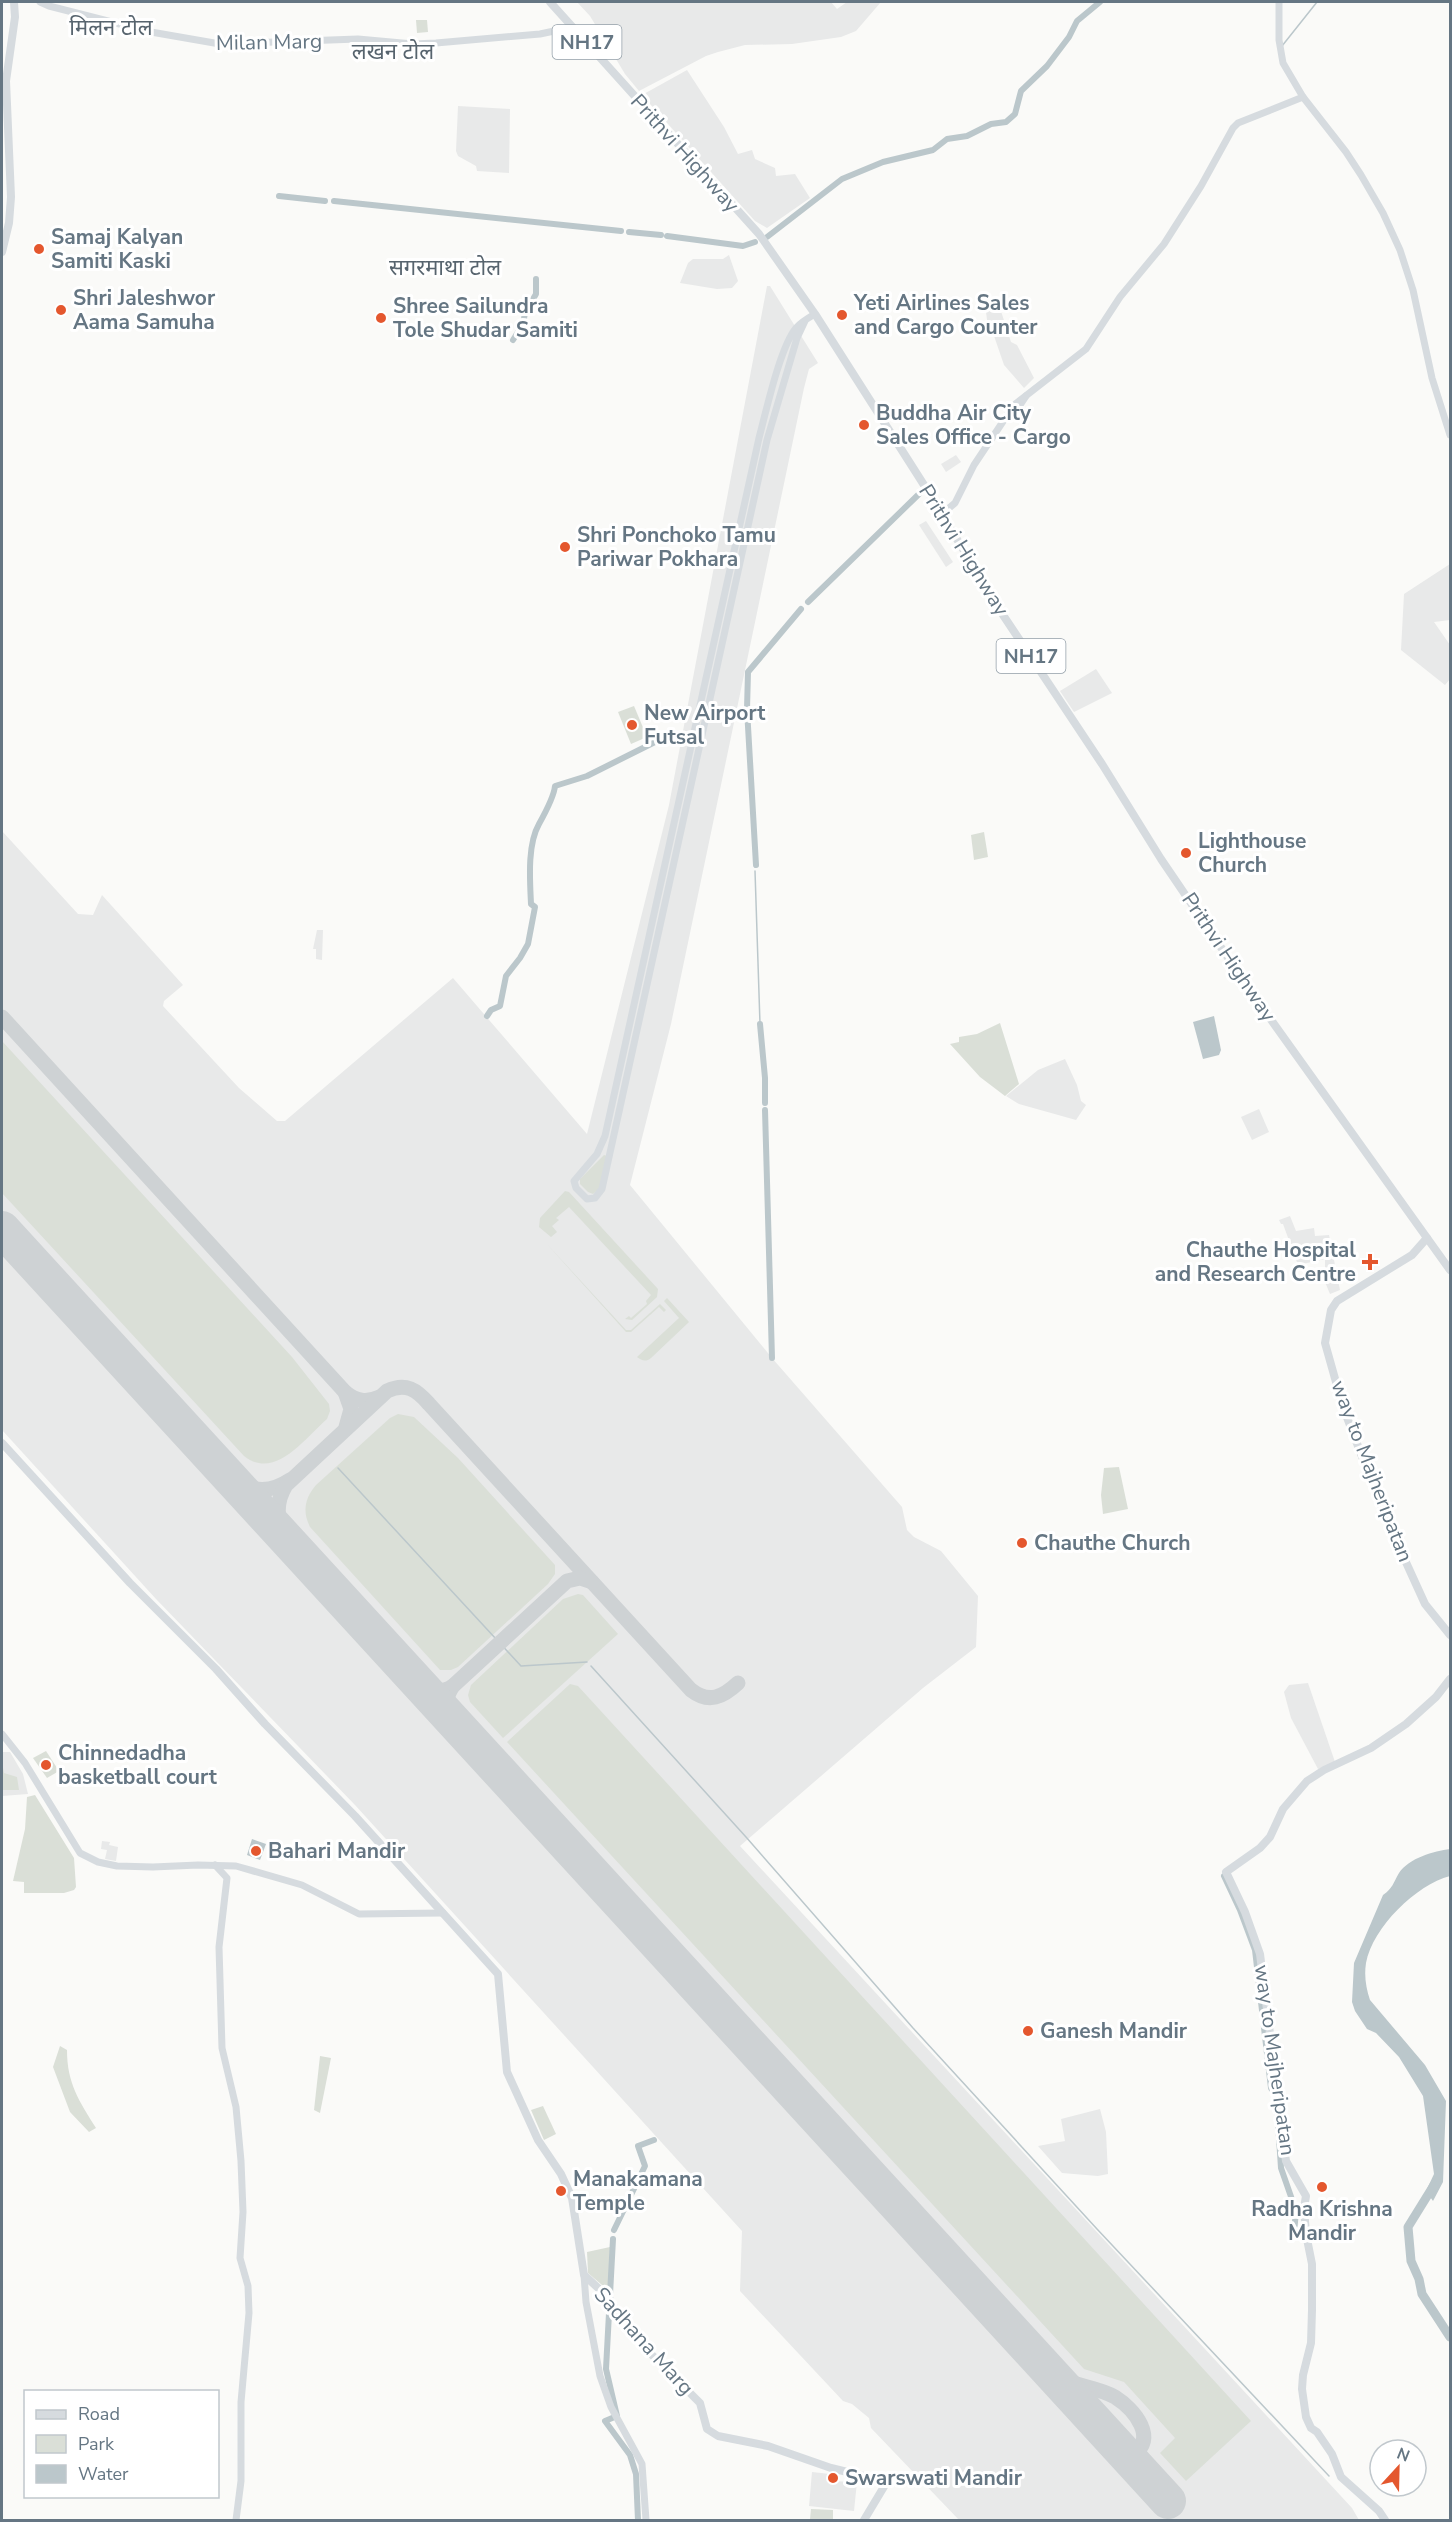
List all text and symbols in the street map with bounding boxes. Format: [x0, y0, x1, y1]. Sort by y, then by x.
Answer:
district label: मिलन टोल [69, 13, 154, 43]
road number: NH17 [552, 25, 622, 59]
street label: Milan Marg [216, 27, 322, 57]
district label: लखन टोल [352, 37, 435, 67]
street label: Prithvi Highway [624, 88, 746, 218]
place label: Samaj Kalyan Samiti Kaski [51, 223, 183, 275]
marker: Samaj Kalyan Samiti Kaski [32, 242, 46, 256]
district label: सगरमाथा टोल [389, 253, 502, 283]
place label: Shri Jaleshwor Aama Samuha [73, 284, 216, 336]
place label: Yeti Airlines Sales and Cargo Counter [853, 289, 1038, 341]
place label: Shree Sailundra Tole Shudar Samiti [393, 292, 578, 344]
marker: Shri Jaleshwor Aama Samuha [54, 303, 68, 317]
marker: Yeti Airlines Sales and Cargo Counter [835, 308, 849, 322]
marker: Shree Sailundra Tole Shudar Samiti [374, 311, 388, 325]
place label: Buddha Air City Sales Office - Cargo [876, 399, 1071, 451]
marker: Buddha Air City Sales Office - Cargo [857, 418, 871, 432]
street label: Prithvi Highway [912, 479, 1016, 621]
place label: Shri Ponchoko Tamu Pariwar Pokhara [577, 521, 776, 573]
marker: Shri Ponchoko Tamu Pariwar Pokhara [558, 540, 572, 554]
road number: NH17 [996, 639, 1066, 673]
place label: New Airport Futsal [644, 699, 766, 751]
marker: New Airport Futsal [625, 718, 639, 732]
place label: Lighthouse Church [1198, 827, 1306, 879]
marker: Lighthouse Church [1179, 846, 1193, 860]
street label: Prithvi Highway [1175, 887, 1283, 1027]
place label: Chauthe Hospital and Research Centre [1155, 1236, 1356, 1288]
marker: Chauthe Hospital and Research Centre [1361, 1253, 1379, 1271]
street label: way to Majheripatan [1324, 1376, 1420, 1566]
place label: Chauthe Church [1034, 1529, 1191, 1557]
marker: Chauthe Church [1015, 1536, 1029, 1550]
place label: Chinnedadha basketball court [58, 1739, 218, 1791]
marker: Chinnedadha basketball court [39, 1758, 53, 1772]
place label: Bahari Mandir [268, 1837, 406, 1865]
marker: Bahari Mandir [249, 1844, 263, 1858]
street label: way to Majheripatan [1248, 1963, 1302, 2157]
place label: Ganesh Mandir [1040, 2017, 1188, 2045]
marker: Ganesh Mandir [1021, 2024, 1035, 2038]
place label: Manakamana Temple [573, 2165, 703, 2217]
marker: Radha Krishna Mandir [1315, 2180, 1329, 2194]
marker: Manakamana Temple [554, 2184, 568, 2198]
place label: Radha Krishna Mandir [1251, 2195, 1393, 2247]
street label: Sadhana Marg [588, 2281, 700, 2401]
legend [24, 2390, 219, 2498]
text: Road [78, 2402, 120, 2426]
text: Park [78, 2432, 115, 2456]
north arrow [1368, 2438, 1428, 2498]
text: N [1394, 2443, 1413, 2467]
text: Water [78, 2462, 129, 2486]
place label: Swarswati Mandir [845, 2464, 1023, 2492]
marker: Swarswati Mandir [826, 2471, 840, 2485]

